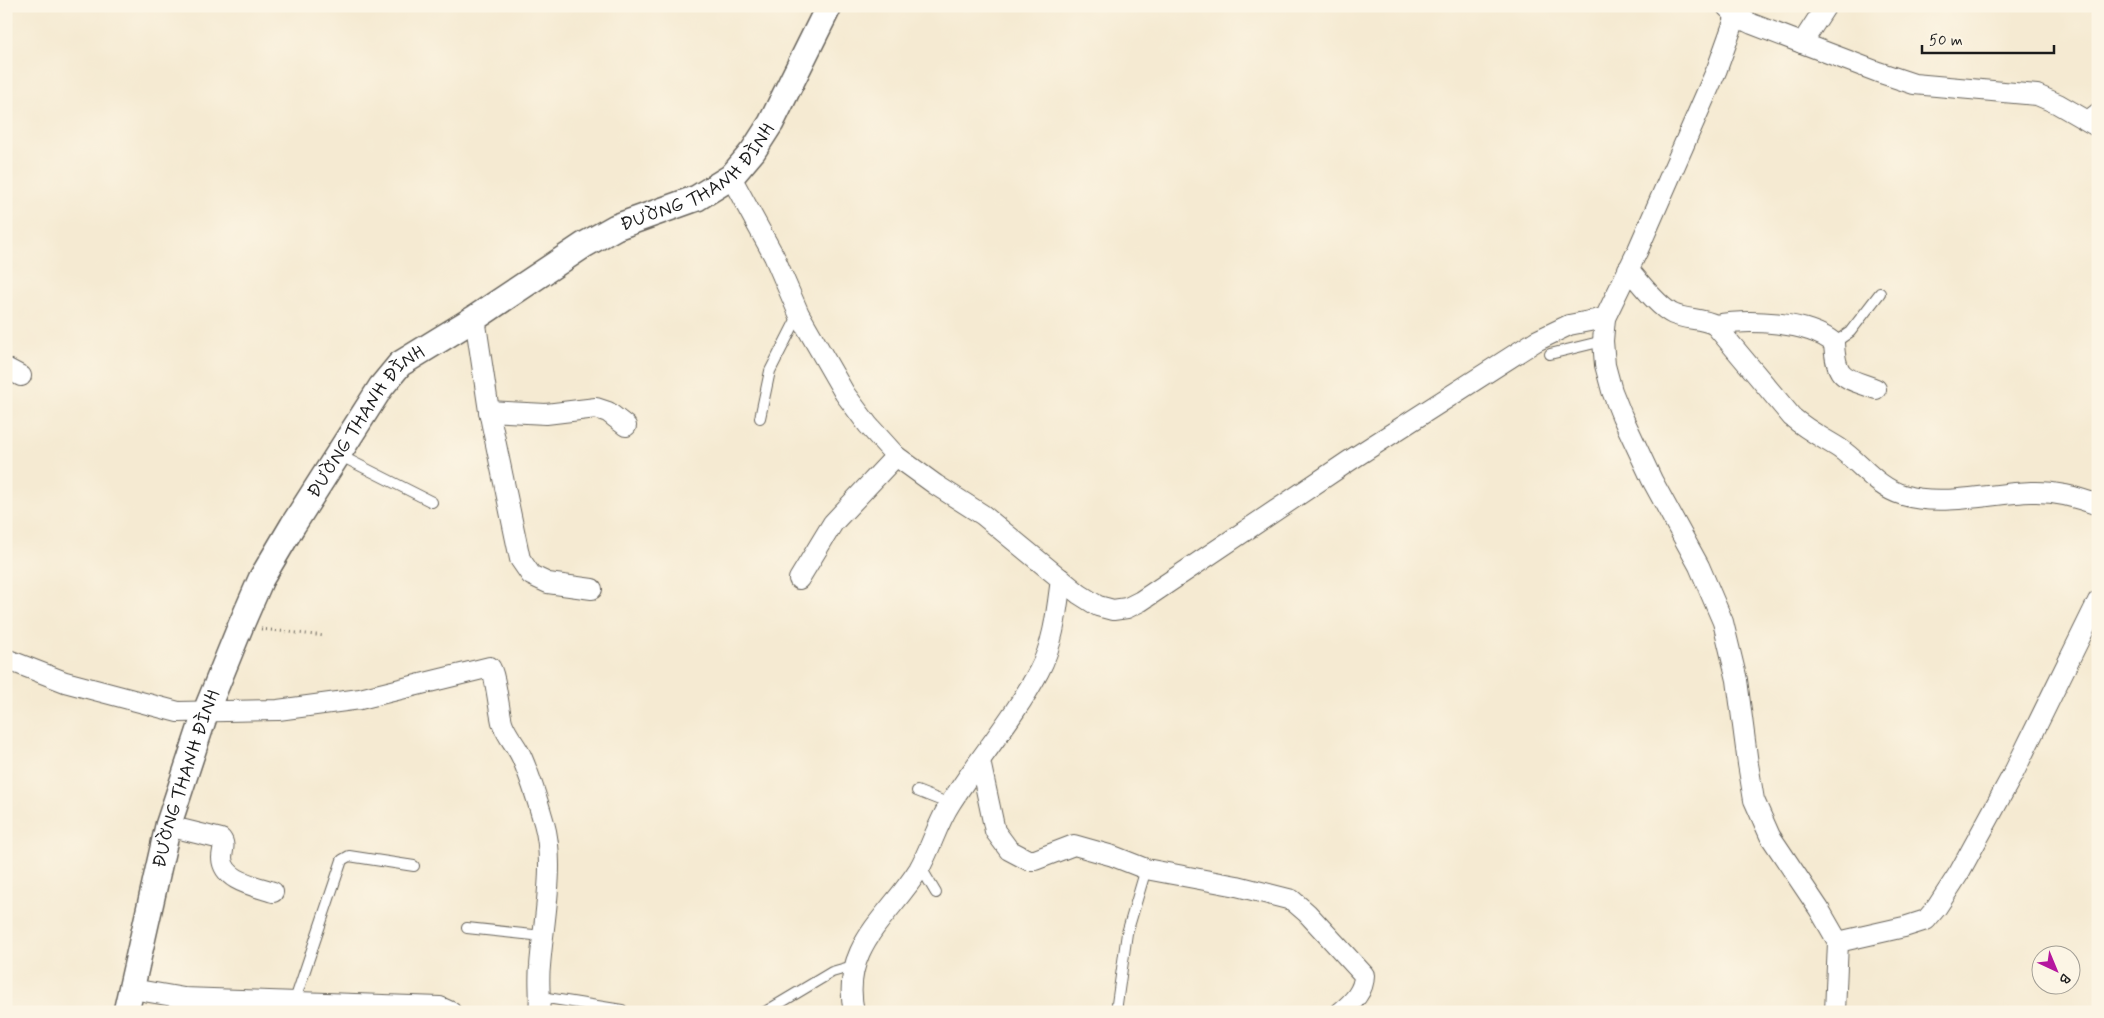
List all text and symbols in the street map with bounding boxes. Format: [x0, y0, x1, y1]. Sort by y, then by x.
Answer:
scale bar [1922, 22, 2054, 54]
text: 50 m [1929, 31, 1963, 51]
street label: ĐƯỜNG THANH ĐÌNH [617, 118, 780, 237]
street label: ĐƯỜNG THANH ĐÌNH [301, 339, 429, 502]
street label: ĐƯỜNG THANH ĐÌNH [146, 686, 226, 870]
north arrow [2032, 946, 2082, 996]
text: B [2055, 969, 2074, 988]

